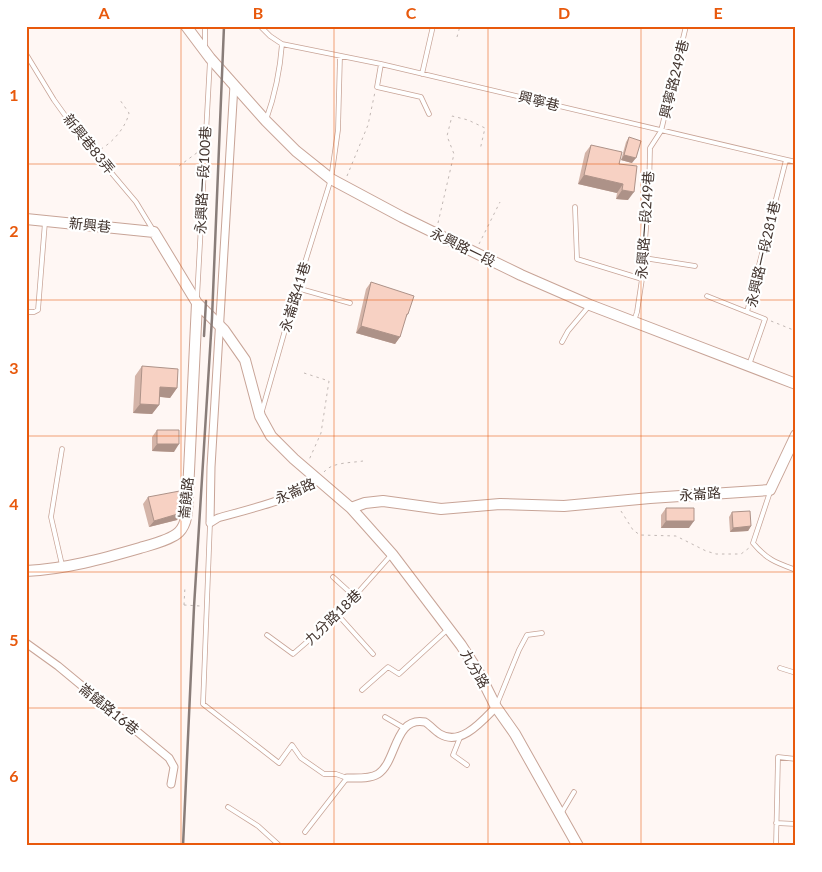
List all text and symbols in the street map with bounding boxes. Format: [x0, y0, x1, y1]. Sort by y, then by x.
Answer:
text: A [97, 3, 110, 22]
text: B [253, 3, 263, 22]
text: C [406, 3, 417, 22]
text: D [558, 3, 570, 22]
text: E [713, 3, 723, 22]
street label: 興寧路249巷 [656, 38, 691, 120]
text: 1 [9, 85, 19, 104]
street label: 興寧巷 [517, 87, 562, 114]
street label: 新興巷83弄 [60, 110, 119, 177]
street label: 永興路一段100巷 [191, 125, 214, 235]
street label: 永興路一段249巷 [632, 170, 657, 280]
street label: 永興路一段281巷 [742, 199, 783, 309]
street label: 新興巷 [68, 214, 112, 235]
text: 2 [9, 221, 19, 240]
street label: 永興路一段 [428, 224, 498, 270]
street label: 永崙路41巷 [276, 260, 313, 334]
text: 3 [9, 358, 19, 377]
street label: 永崙路 [272, 474, 317, 507]
street label: 崙饒路 [175, 476, 196, 520]
street label: 永崙路 [678, 484, 722, 503]
text: 4 [9, 494, 19, 513]
street label: 九分路18巷 [301, 585, 365, 648]
text: 5 [9, 630, 19, 649]
street label: 九分路 [458, 646, 493, 691]
street label: 崙饒路16巷 [76, 679, 143, 738]
text: 6 [9, 766, 19, 785]

